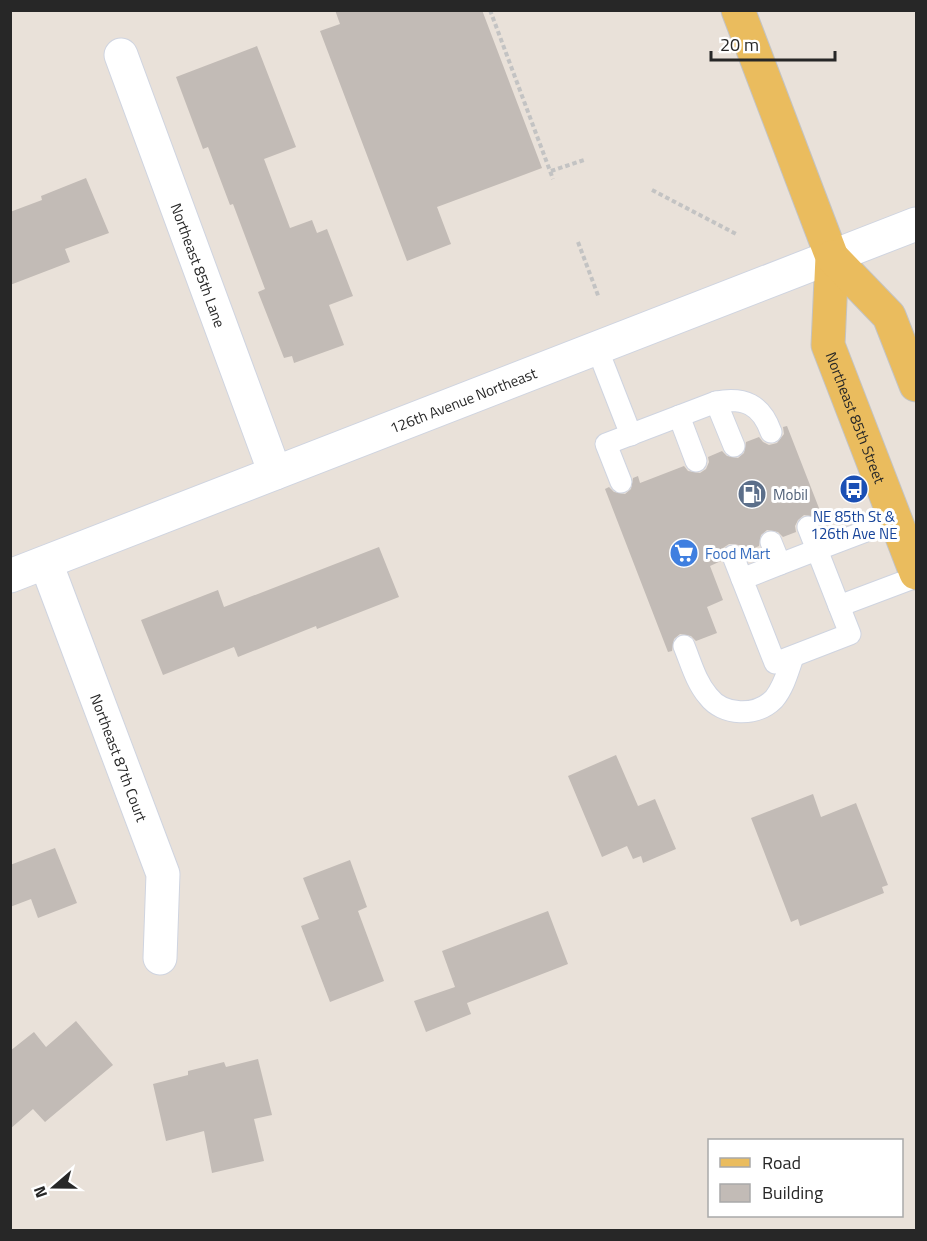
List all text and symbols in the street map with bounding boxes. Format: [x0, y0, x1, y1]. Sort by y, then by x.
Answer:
scale bar [711, 24, 836, 62]
text: 20 m [720, 31, 759, 58]
street label: Northeast 85th Lane [165, 200, 232, 331]
street label: Northeast 85th Street [820, 348, 892, 487]
street label: 126th Avenue Northeast [386, 361, 541, 439]
bus stop icon: NE 85th St & 126th Ave NE [838, 473, 870, 505]
fuel station icon: Mobil [736, 478, 768, 510]
place label: Mobil [773, 483, 808, 506]
place label: NE 85th St & 126th Ave NE [811, 505, 897, 545]
supermarket icon: Food Mart [668, 537, 700, 569]
place label: Food Mart [705, 542, 771, 565]
street label: Northeast 87th Court [85, 690, 154, 826]
legend [708, 1139, 903, 1217]
text: Road [762, 1149, 801, 1176]
north arrow [24, 1157, 84, 1217]
text: Building [762, 1179, 823, 1206]
text: N [27, 1183, 53, 1201]

